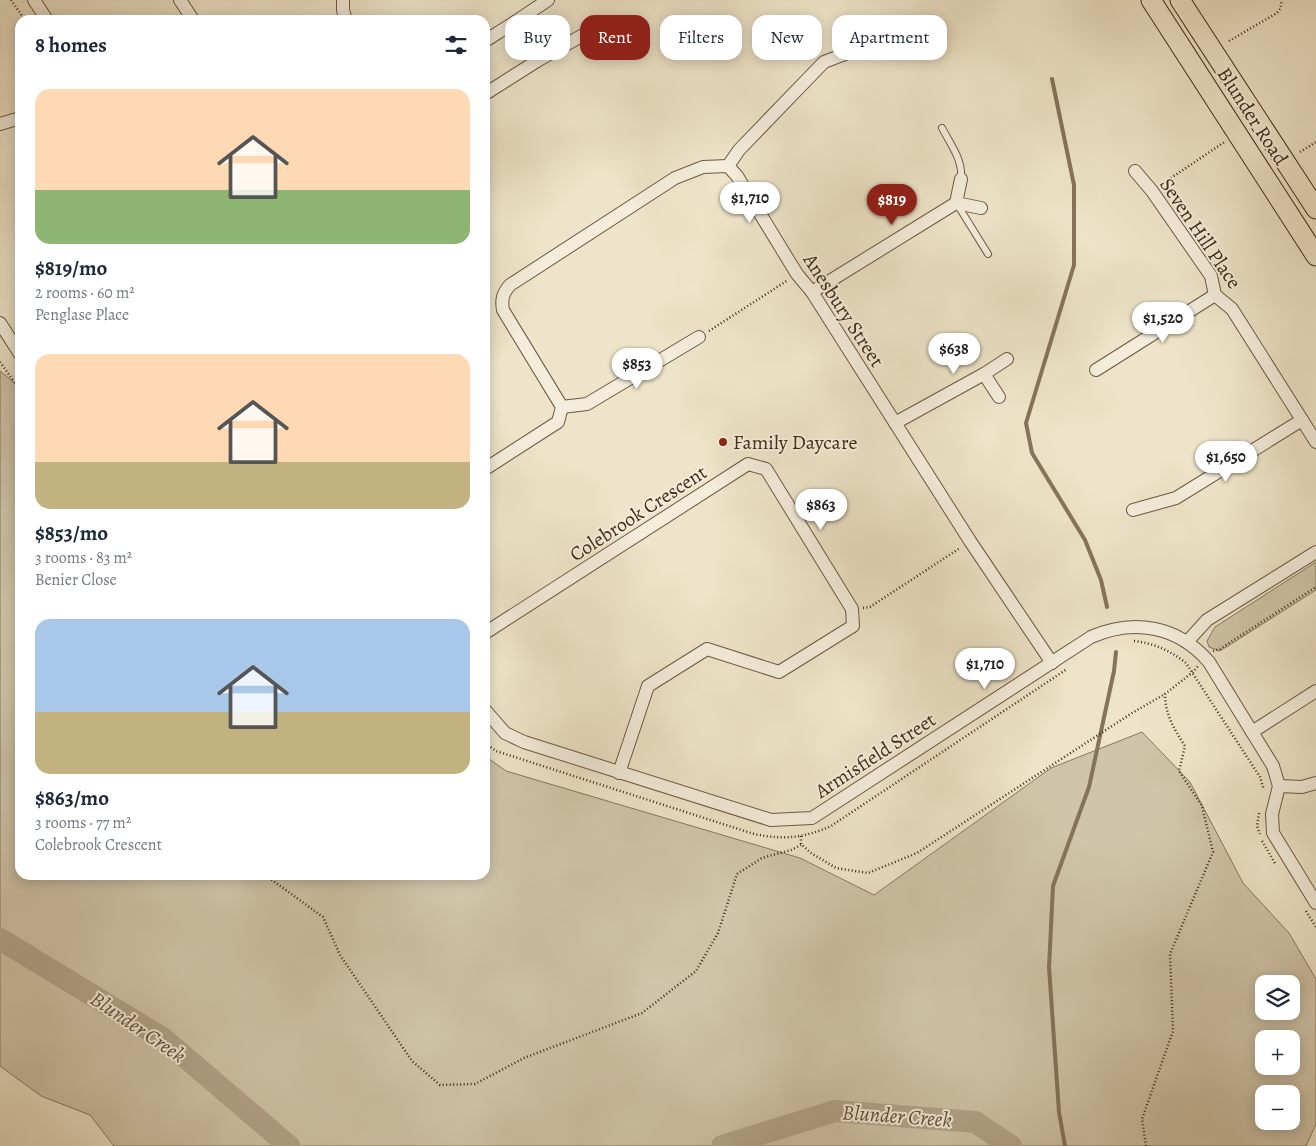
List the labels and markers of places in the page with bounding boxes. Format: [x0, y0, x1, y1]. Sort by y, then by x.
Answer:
pin: $1,710 [709, 182, 791, 224]
pin: $819 [862, 184, 922, 226]
pin: $1,520 [1122, 302, 1204, 344]
pin: $638 [924, 332, 984, 375]
pin: $853 [607, 348, 667, 390]
place label: Family Daycare [733, 429, 857, 456]
marker: Family Daycare [717, 436, 729, 448]
pin: $1,650 [1185, 440, 1267, 483]
pin: $863 [791, 488, 851, 531]
pin: $1,710 [944, 648, 1026, 690]

